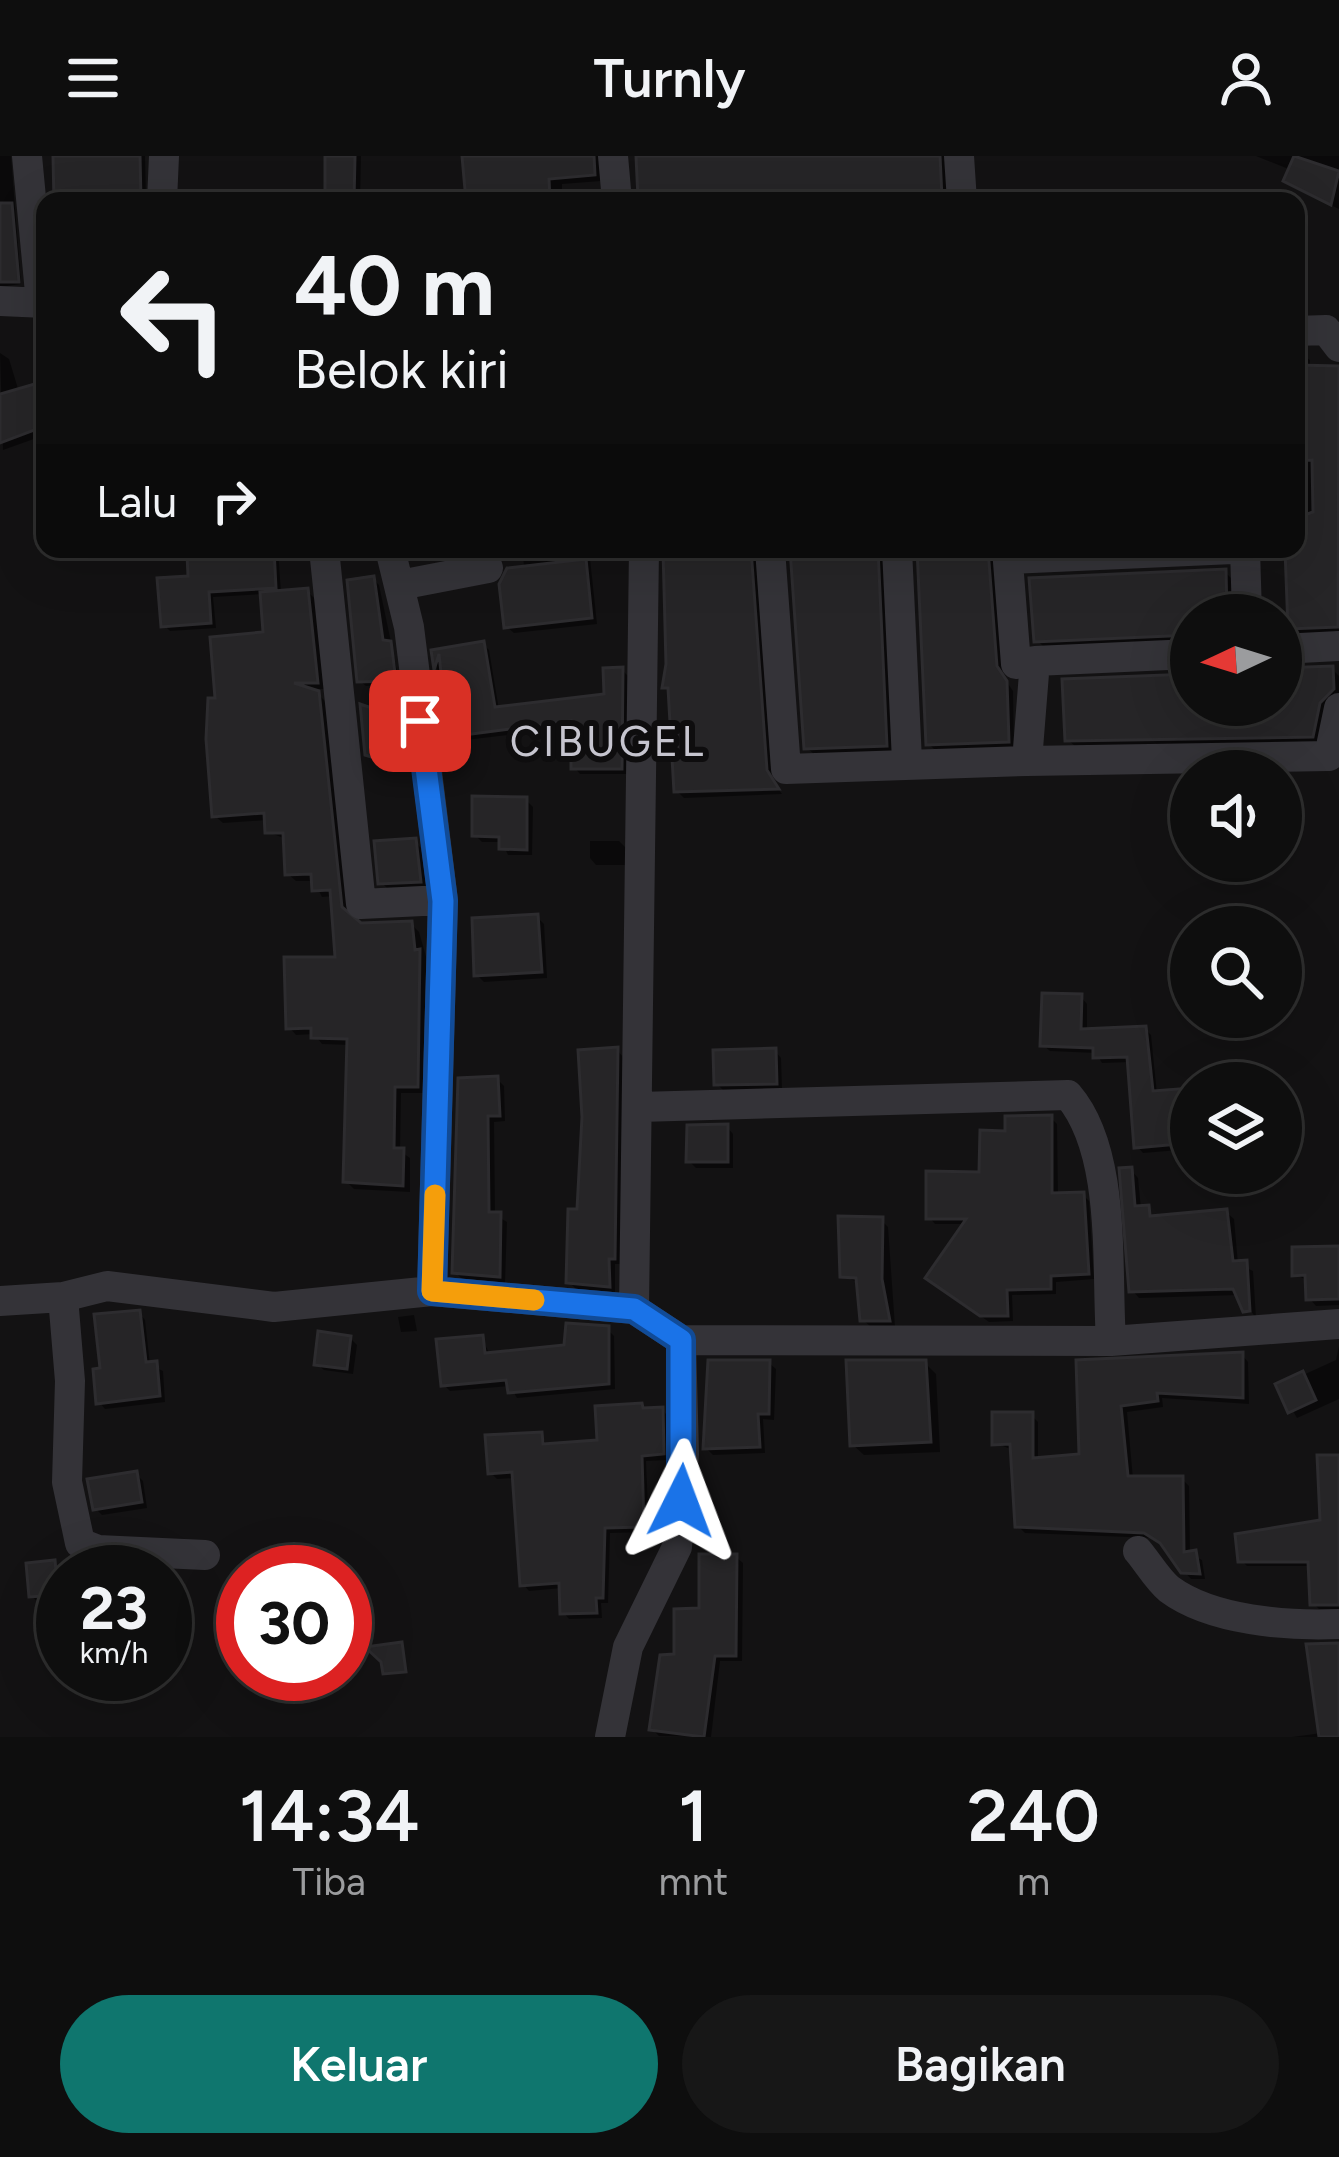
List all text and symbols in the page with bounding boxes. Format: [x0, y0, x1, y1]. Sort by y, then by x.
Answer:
icon: menu [60, 45, 126, 111]
icon: person [1213, 45, 1279, 111]
text: Turnly [594, 46, 745, 111]
text: 40 m [294, 235, 495, 336]
icon: left [96, 240, 252, 396]
text: Belok kiri [294, 337, 509, 402]
icon: right [201, 468, 267, 534]
text: Lalu [96, 474, 177, 528]
north arrow [1170, 594, 1302, 726]
map controls [1170, 594, 1302, 1194]
pin [369, 670, 471, 772]
icon: arrive [387, 688, 453, 754]
district label: CIBUGEL [510, 716, 706, 767]
button: sound [1170, 750, 1302, 882]
button: search [1170, 906, 1302, 1038]
button: layers [1170, 1062, 1302, 1194]
position arrow [618, 1438, 744, 1564]
speed limit sign: 30 [216, 1545, 372, 1701]
text: 23 [80, 1572, 148, 1644]
text: km/h [80, 1634, 148, 1671]
text: 14:34 [239, 1773, 420, 1859]
text: 1 [678, 1773, 708, 1859]
text: 240 [967, 1773, 1100, 1859]
text: Tiba [293, 1858, 366, 1905]
text: mnt [659, 1858, 728, 1905]
text: m [1017, 1858, 1050, 1905]
button: Keluar [60, 1995, 658, 2133]
button: Bagikan [682, 1995, 1279, 2133]

